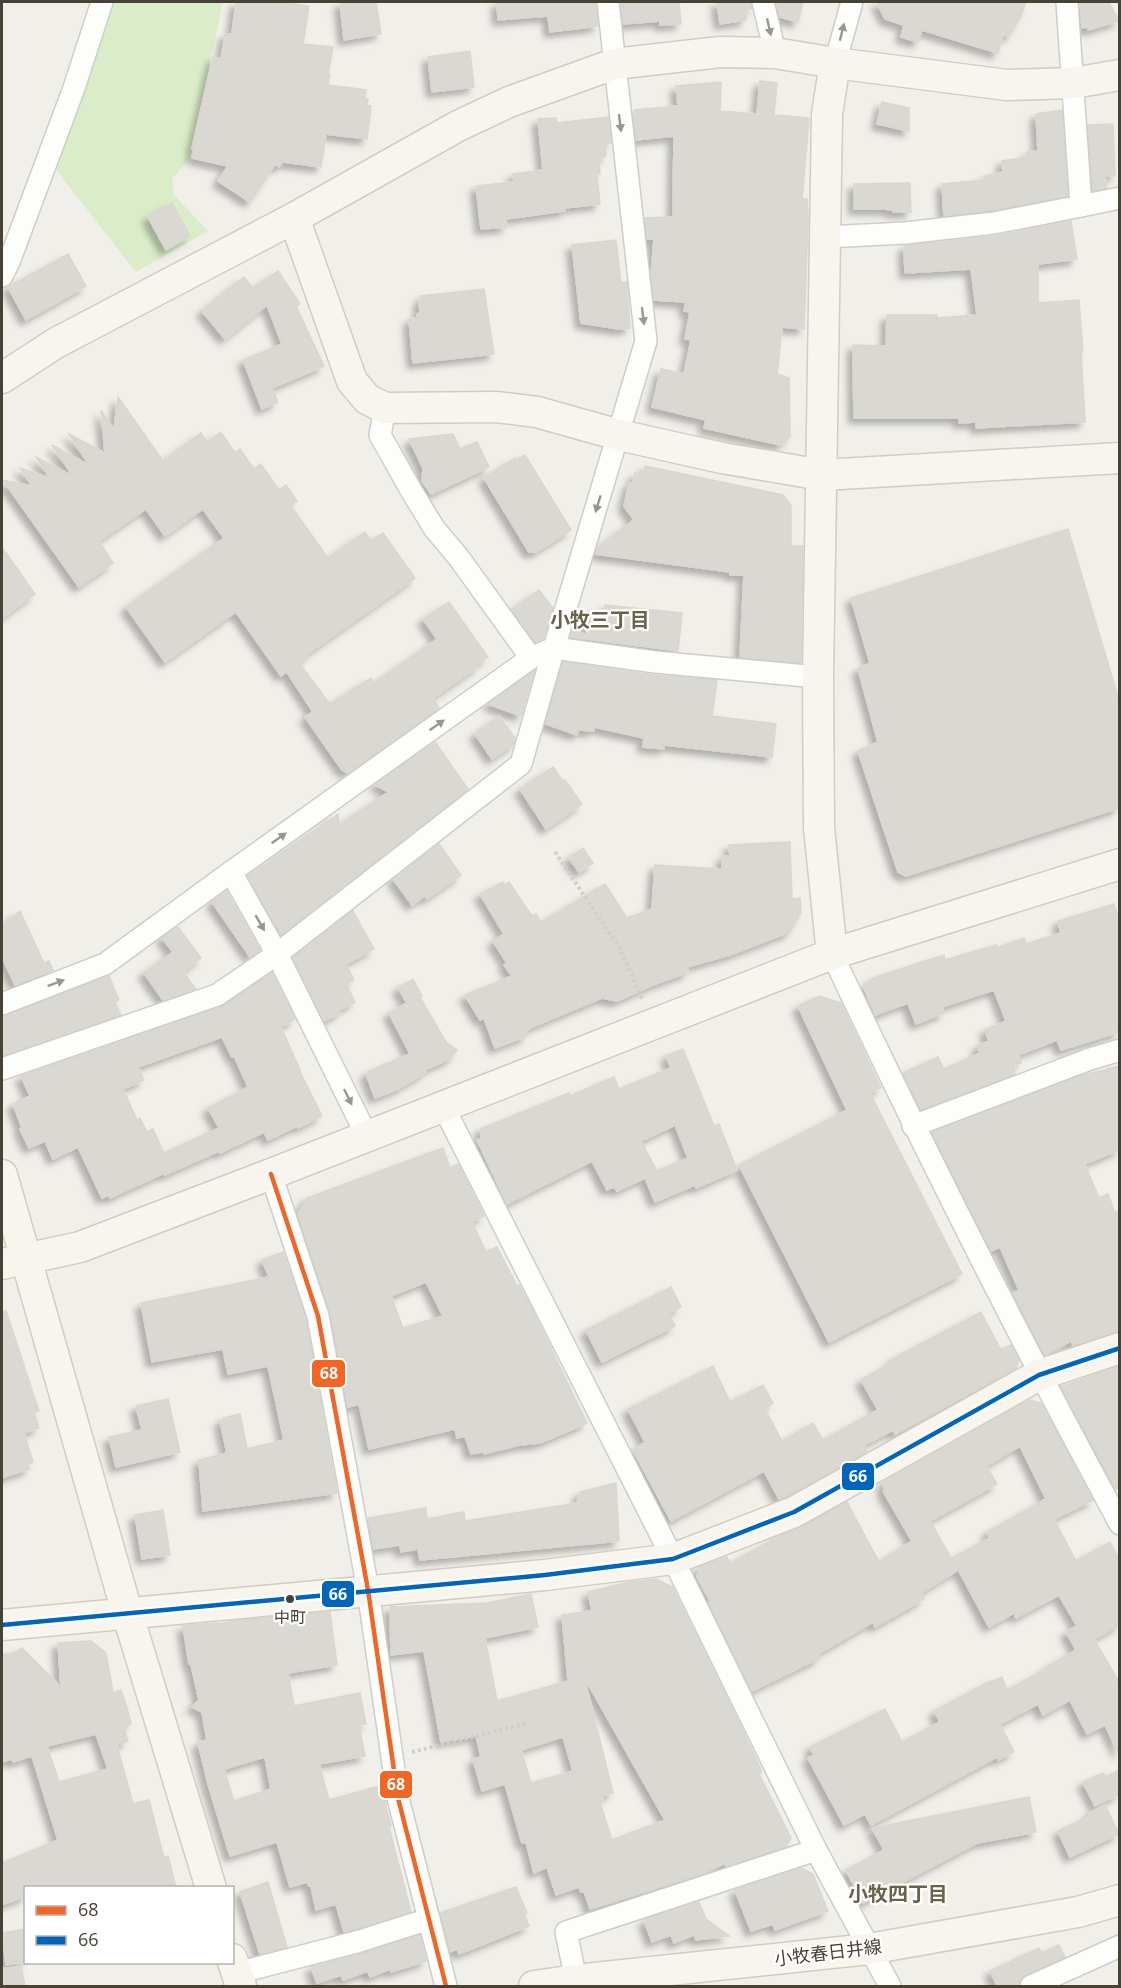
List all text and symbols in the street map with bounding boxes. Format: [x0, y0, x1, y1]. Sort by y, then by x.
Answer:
one-way arrow [765, 18, 774, 37]
one-way arrow [838, 23, 848, 41]
one-way arrow [616, 113, 625, 132]
one-way arrow [638, 307, 648, 326]
one-way arrow [593, 495, 602, 513]
district label: 小牧三丁目 [550, 606, 650, 633]
one-way arrow [429, 719, 445, 731]
one-way arrow [270, 832, 286, 844]
one-way arrow [255, 915, 265, 932]
one-way arrow [47, 978, 65, 987]
one-way arrow [342, 1088, 352, 1106]
line badge: 68 [311, 1359, 346, 1388]
text: 68 [320, 1362, 338, 1384]
line badge: 66 [841, 1462, 875, 1491]
text: 66 [849, 1465, 867, 1487]
line badge: 66 [321, 1580, 355, 1608]
text: 66 [329, 1583, 347, 1605]
marker: 中町 [284, 1593, 296, 1605]
place label: 中町 [274, 1606, 306, 1628]
line badge: 68 [379, 1770, 413, 1799]
text: 68 [387, 1773, 405, 1795]
district label: 小牧四丁目 [848, 1880, 948, 1907]
legend [24, 1886, 234, 1964]
text: 68 [78, 1897, 99, 1921]
text: 66 [78, 1927, 99, 1951]
street label: 小牧春日井線 [773, 1934, 883, 1970]

